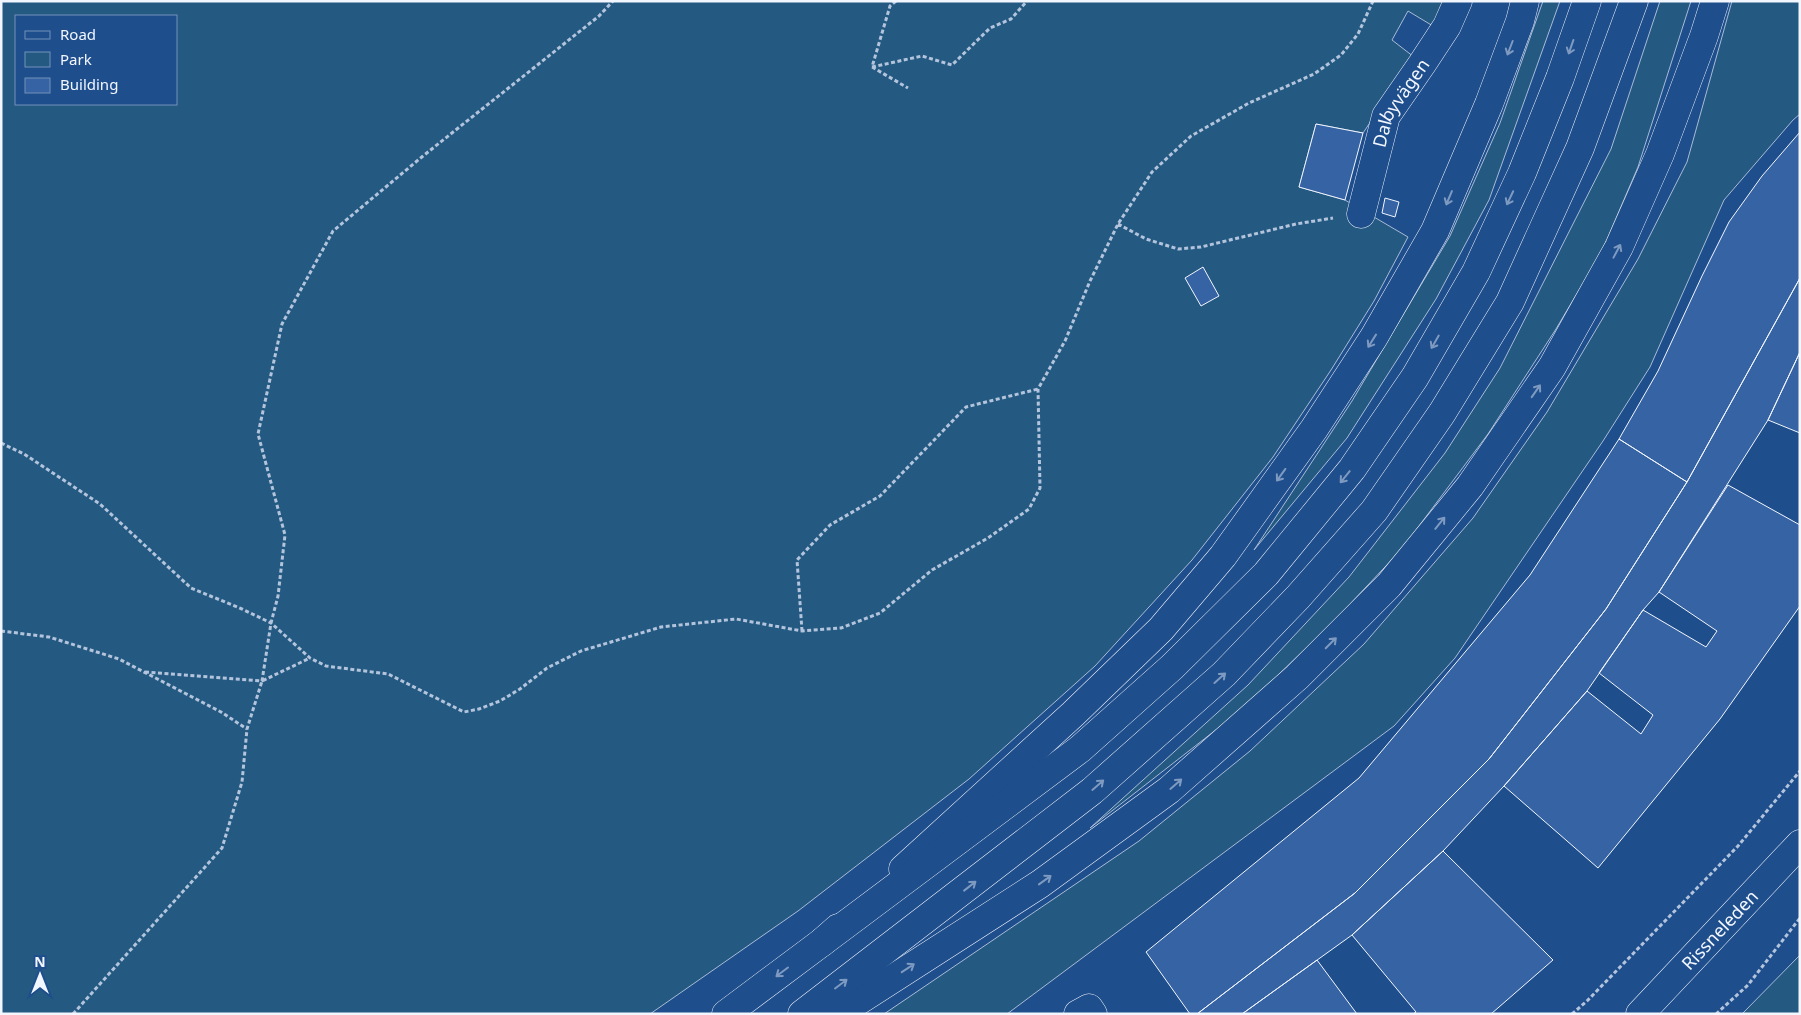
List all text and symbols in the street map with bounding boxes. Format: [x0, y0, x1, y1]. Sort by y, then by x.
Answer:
legend [15, 15, 178, 105]
text: Road [60, 24, 96, 44]
one-way arrow [1566, 39, 1575, 55]
one-way arrow [1505, 40, 1514, 55]
text: Park [60, 49, 92, 69]
street label: Dalbyvägen [1366, 54, 1434, 150]
text: Building [60, 74, 118, 94]
one-way arrow [1444, 190, 1454, 205]
one-way arrow [1505, 190, 1515, 205]
one-way arrow [1612, 243, 1622, 258]
one-way arrow [1366, 333, 1376, 347]
one-way arrow [1430, 334, 1440, 349]
one-way arrow [1531, 384, 1541, 398]
one-way arrow [1276, 468, 1286, 482]
one-way arrow [1340, 470, 1351, 483]
one-way arrow [1435, 516, 1446, 529]
one-way arrow [1325, 637, 1337, 649]
one-way arrow [1213, 672, 1226, 684]
one-way arrow [1169, 778, 1182, 790]
one-way arrow [1091, 780, 1104, 791]
one-way arrow [1037, 875, 1051, 885]
one-way arrow [963, 880, 976, 891]
street label: Rissneleden [1676, 884, 1763, 975]
north arrow [15, 950, 65, 1000]
text: N [34, 952, 46, 971]
one-way arrow [901, 963, 915, 973]
one-way arrow [775, 967, 789, 977]
one-way arrow [834, 979, 847, 990]

